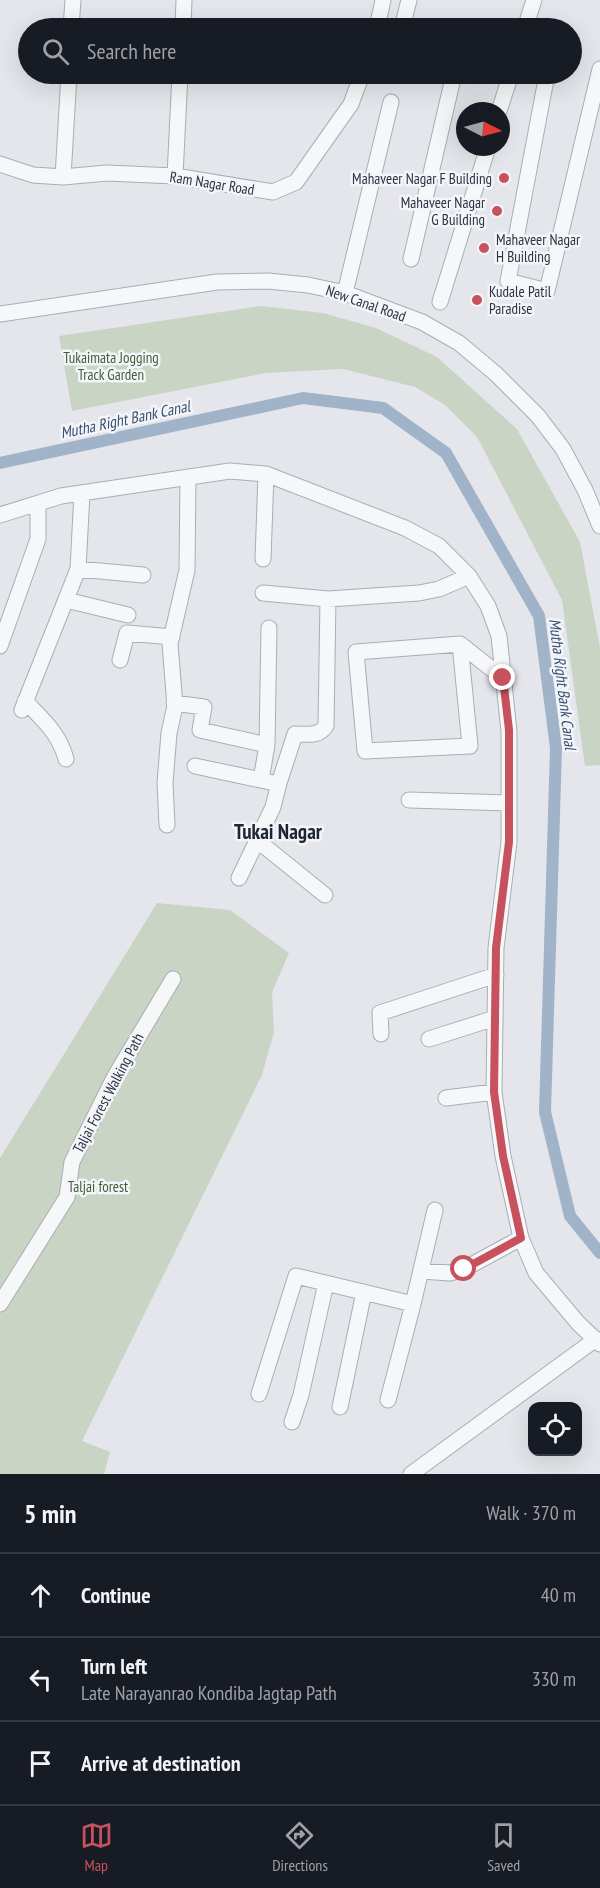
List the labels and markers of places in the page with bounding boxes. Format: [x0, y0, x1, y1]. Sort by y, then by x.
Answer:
place label: Mahaveer Nagar F Building [352, 169, 492, 188]
marker: Mahaveer Nagar F Building [497, 171, 511, 185]
place label: Mahaveer Nagar G Building [401, 193, 486, 229]
marker: Mahaveer Nagar G Building [490, 204, 504, 218]
place label: Mahaveer Nagar H Building [496, 230, 581, 266]
marker: Mahaveer Nagar H Building [477, 241, 491, 255]
place label: Kudale Patil Paradise [489, 282, 552, 318]
marker: Kudale Patil Paradise [470, 293, 484, 307]

